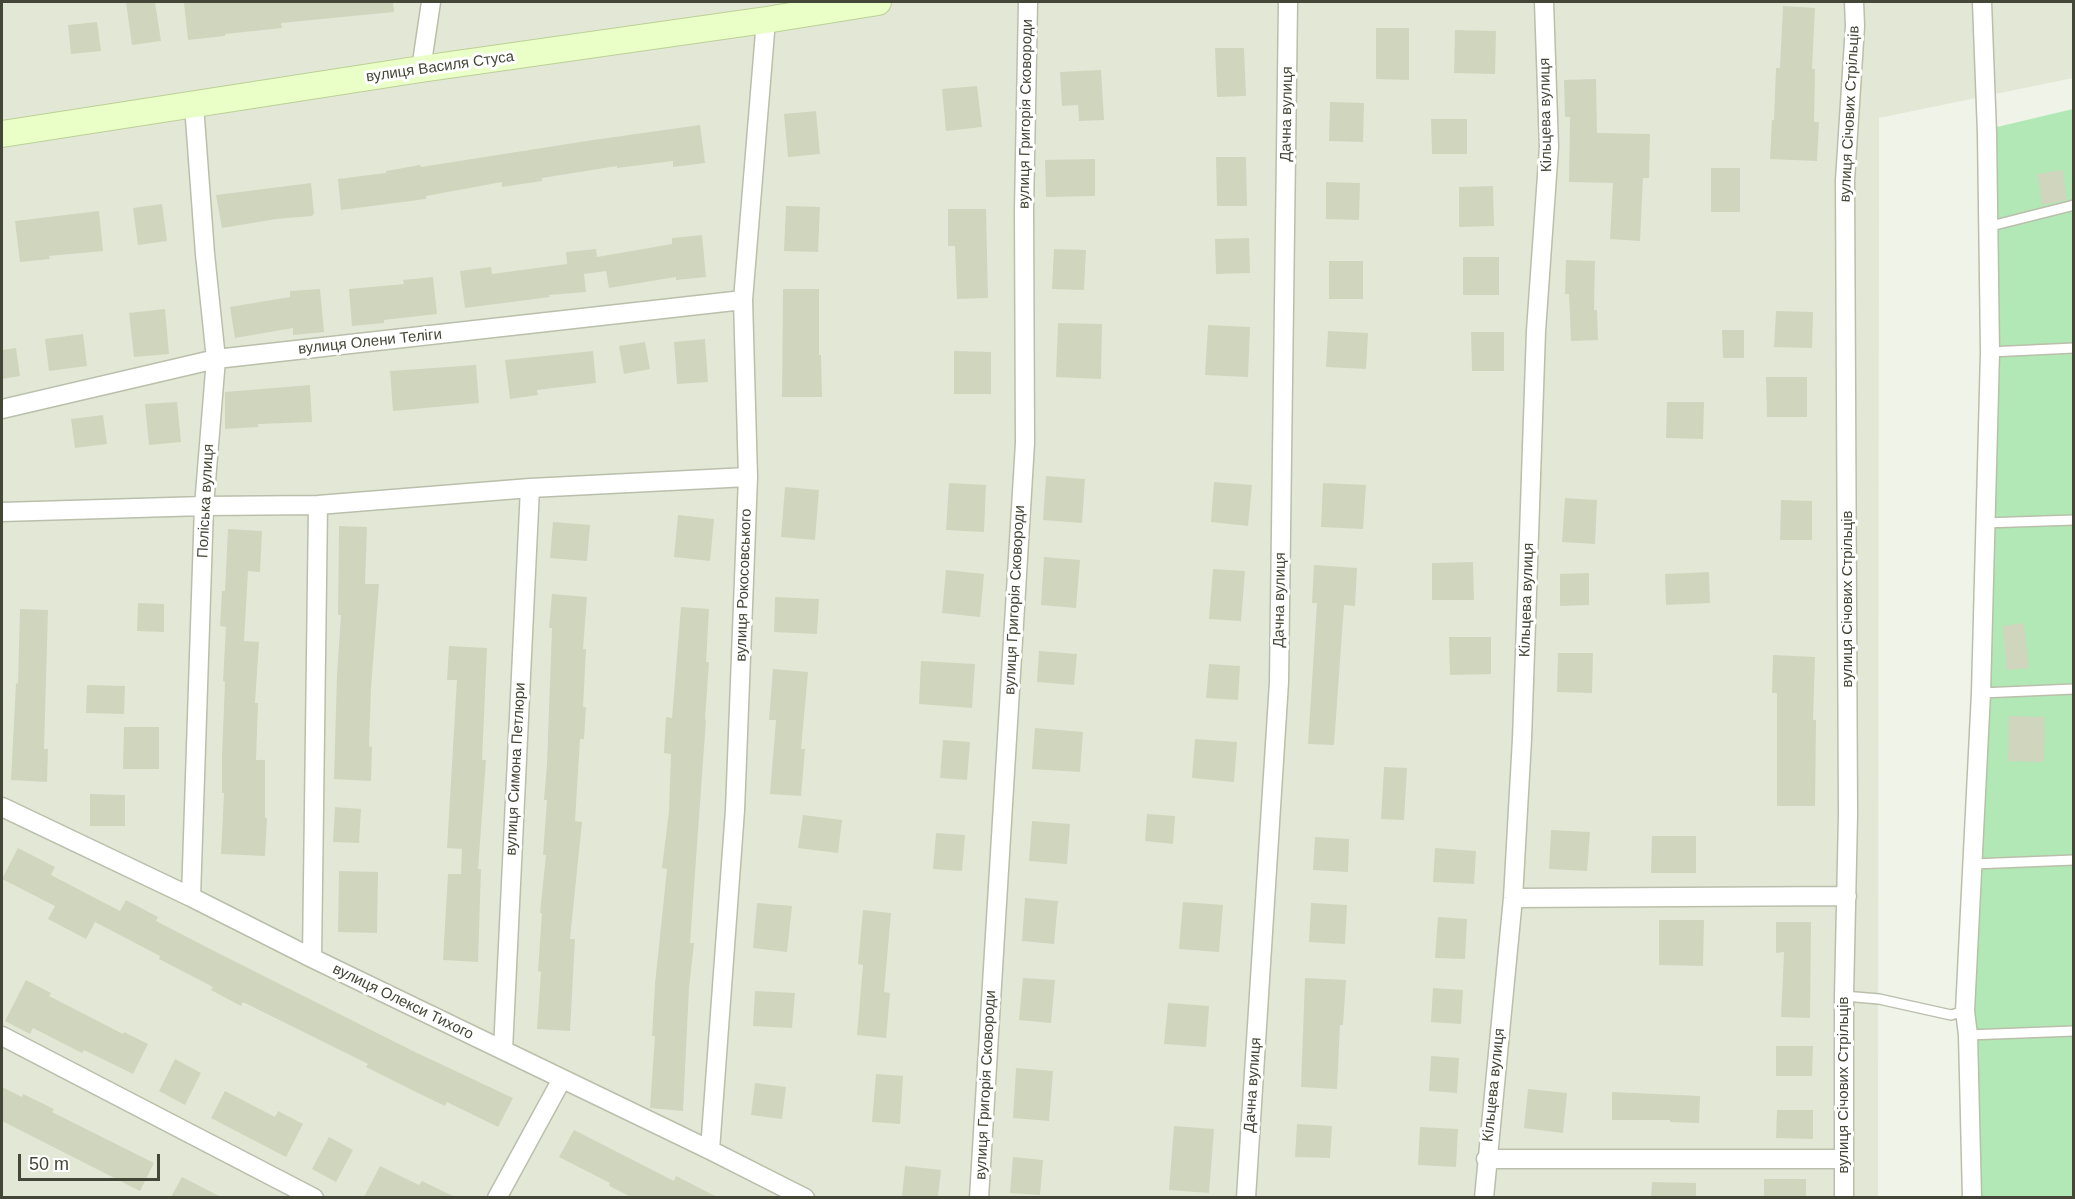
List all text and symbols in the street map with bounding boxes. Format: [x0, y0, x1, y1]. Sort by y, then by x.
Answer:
street label: вулиця Григорія Сковороди [1015, 19, 1037, 209]
street label: вулиця Січових Стрільців [1836, 25, 1864, 203]
street label: вулиця Василя Стуса [365, 48, 515, 86]
street label: Кільцева вулиця [1536, 58, 1556, 172]
street label: Дачна вулиця [1277, 66, 1297, 162]
street label: вулиця Олени Теліги [297, 326, 443, 358]
street label: Поліська вулиця [194, 443, 218, 559]
street label: вулиця Григорія Сковороди [1001, 505, 1029, 695]
street label: вулиця Рокосовського [732, 508, 756, 662]
street label: вулиця Січових Стрільців [1839, 511, 1857, 687]
street label: Кільцева вулиця [1516, 543, 1538, 657]
street label: Дачна вулиця [1270, 552, 1290, 648]
street label: вулиця Симона Петлюри [502, 682, 530, 856]
street label: вулиця Олекси Тихого [330, 960, 476, 1044]
street label: вулиця Григорія Сковороди [972, 990, 1000, 1180]
street label: вулиця Січових Стрільців [1835, 997, 1853, 1173]
street label: Кільцева вулиця [1479, 1027, 1509, 1143]
street label: Дачна вулиця [1241, 1037, 1265, 1133]
scale bar [21, 1142, 164, 1180]
text: 50 m [29, 1154, 69, 1174]

